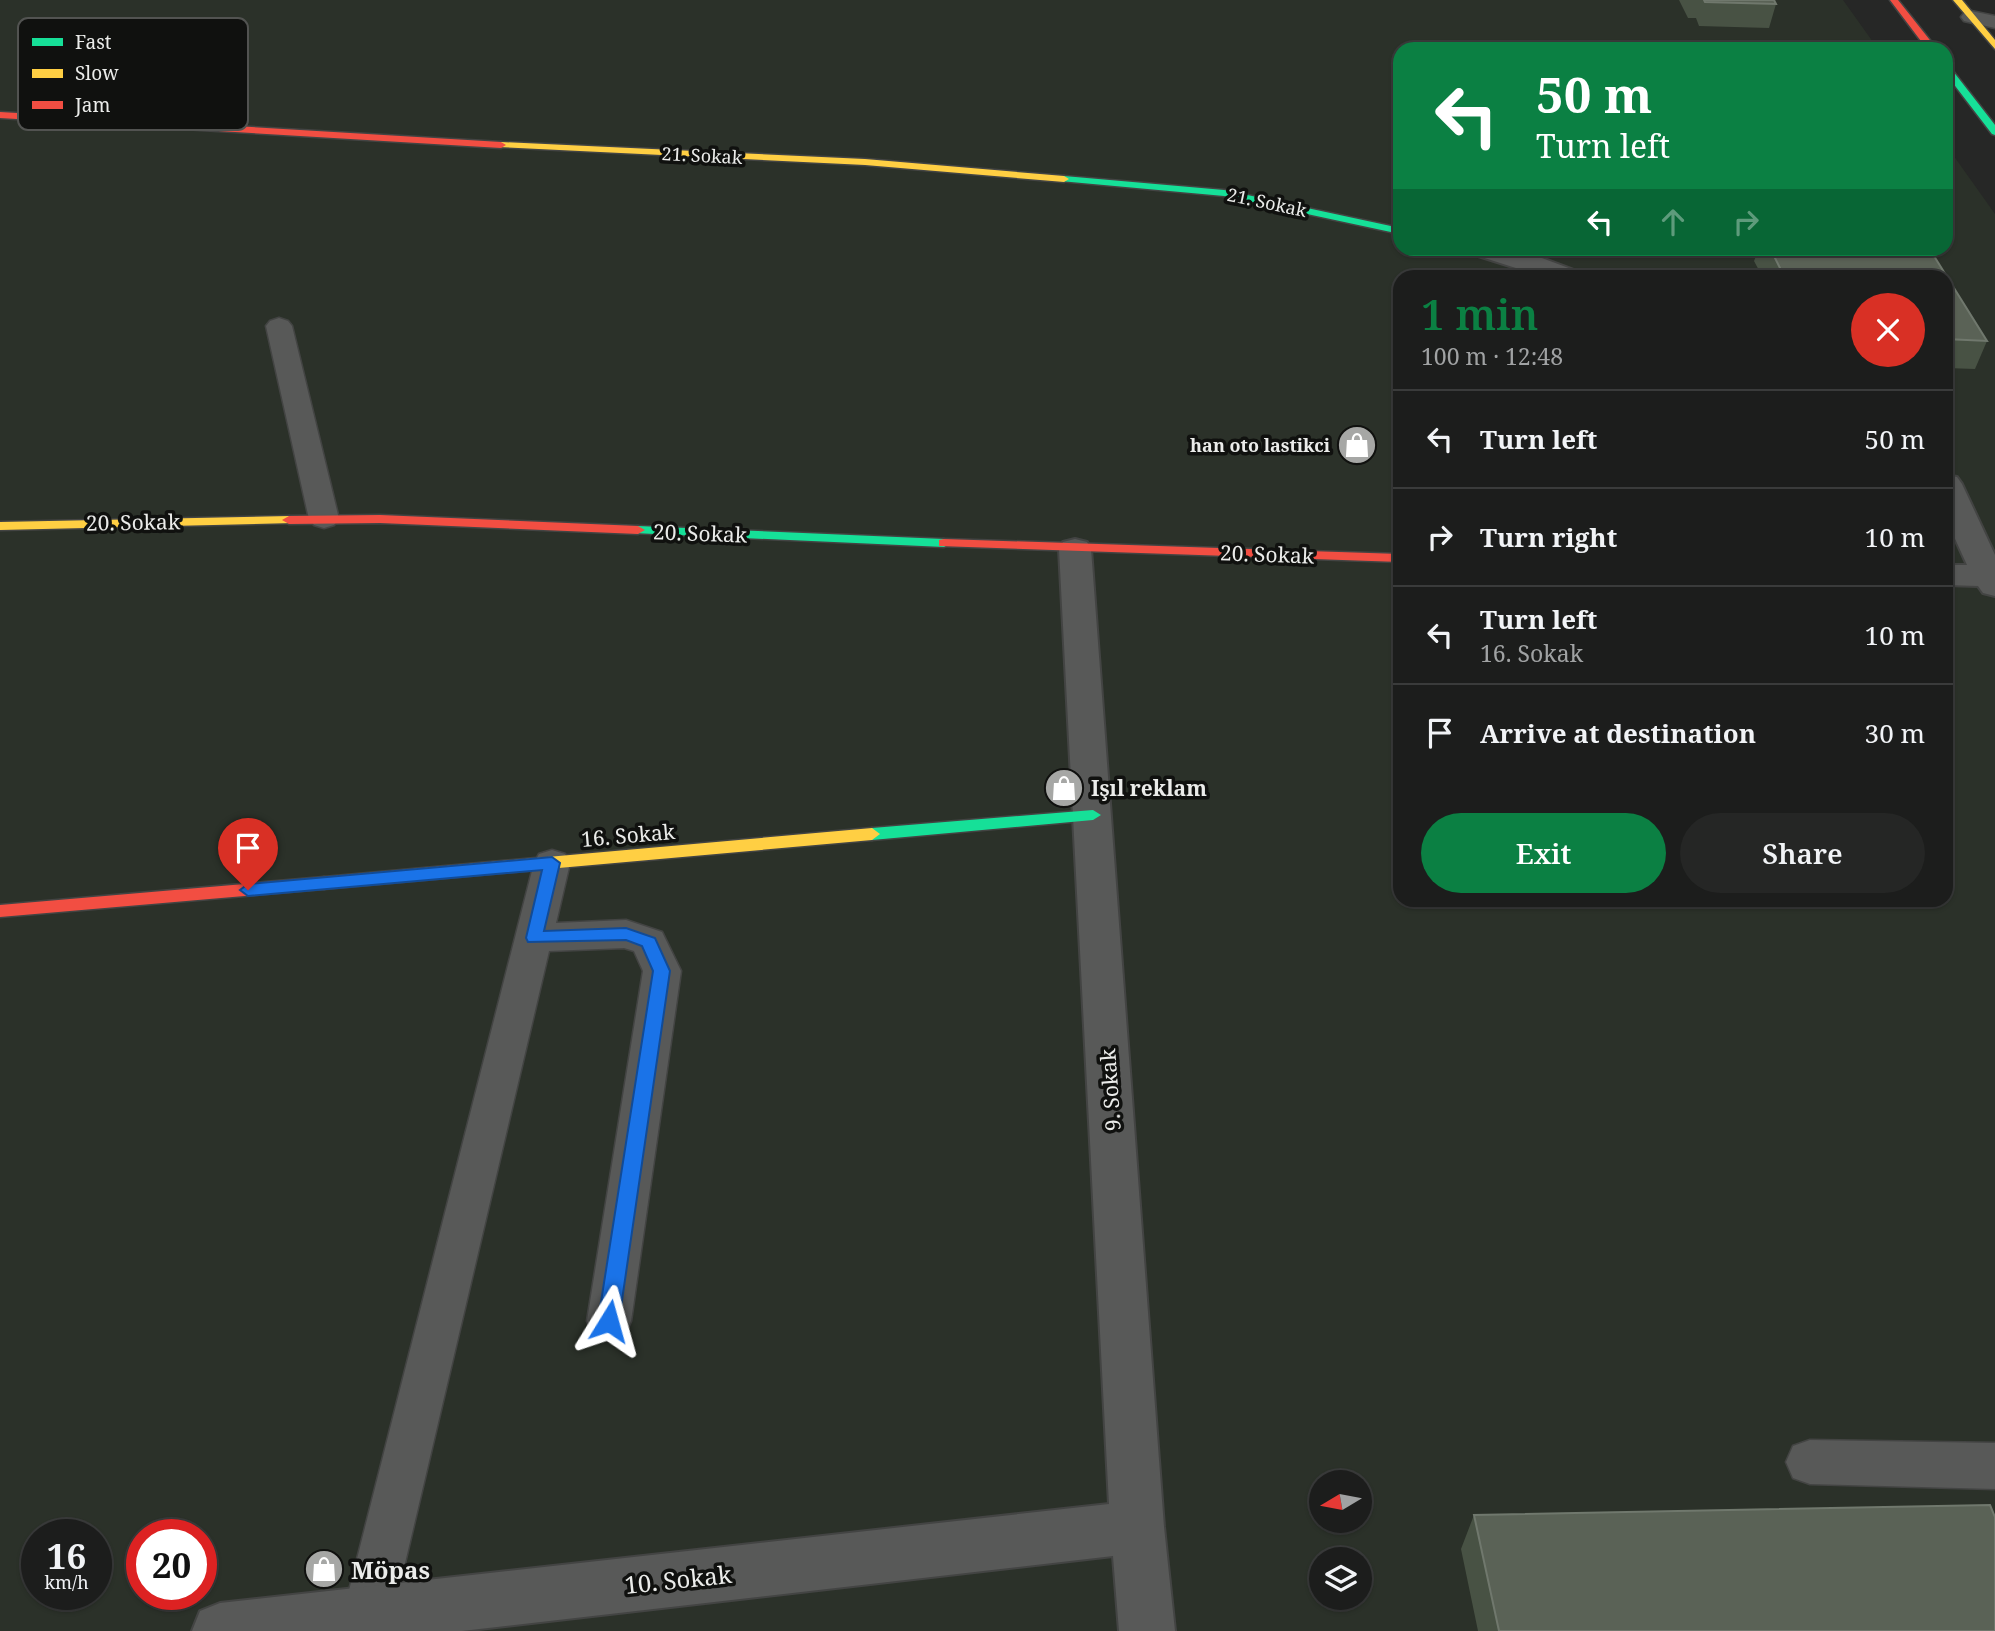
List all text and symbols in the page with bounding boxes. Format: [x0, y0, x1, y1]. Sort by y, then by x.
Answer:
legend [18, 18, 248, 130]
text: Fast [75, 29, 112, 55]
text: Slow [75, 60, 119, 86]
text: 50 m [1536, 61, 1652, 127]
icon: left [1421, 70, 1512, 161]
text: Jam [74, 92, 110, 118]
text: Turn left [1536, 124, 1670, 167]
street label: 21. Sokak [661, 141, 743, 169]
street label: 21. Sokak [1225, 182, 1309, 222]
icon: left [1581, 203, 1619, 241]
icon: ahead [1654, 203, 1692, 241]
icon: right [1727, 203, 1765, 241]
text: 1 min [1421, 285, 1538, 342]
button: close [1851, 293, 1925, 367]
text: 100 m · 12:48 [1421, 340, 1563, 372]
icon: left [1421, 420, 1459, 458]
text: Turn left [1480, 421, 1597, 457]
text: 50 m [1865, 421, 1925, 457]
shop icon: han oto lastikci [1336, 424, 1378, 466]
place label: han oto lastikci [1190, 433, 1331, 457]
street label: 20. Sokak [86, 507, 181, 537]
street label: 20. Sokak [652, 517, 748, 549]
icon: right [1421, 518, 1459, 556]
text: Turn right [1480, 519, 1617, 555]
text: 10 m [1865, 519, 1925, 555]
street label: 20. Sokak [1219, 538, 1315, 570]
text: Turn left [1480, 601, 1597, 637]
icon: left [1421, 616, 1459, 654]
text: 10 m [1865, 617, 1925, 653]
text: 16. Sokak [1480, 637, 1583, 669]
icon: arrive [1421, 714, 1459, 752]
text: Arrive at destination [1480, 715, 1756, 751]
text: 30 m [1865, 715, 1925, 751]
shop icon: Işıl reklam [1043, 767, 1085, 809]
place label: Işıl reklam [1091, 774, 1207, 802]
button: Exit [1421, 813, 1666, 893]
button: Share [1680, 813, 1925, 893]
street label: 16. Sokak [580, 817, 677, 853]
pin [218, 818, 278, 890]
icon: arrive [229, 829, 267, 867]
street label: 9. Sokak [1093, 1047, 1127, 1132]
position arrow [572, 1284, 646, 1358]
north arrow [1309, 1470, 1372, 1533]
map controls [1309, 1470, 1372, 1610]
speed limit sign: 20 [126, 1519, 217, 1610]
text: 16 [47, 1532, 86, 1579]
button: layers [1309, 1547, 1372, 1610]
shop icon: Möpas [303, 1548, 345, 1590]
place label: Möpas [351, 1553, 430, 1586]
street label: 10. Sokak [623, 1557, 734, 1601]
text: km/h [44, 1570, 89, 1594]

